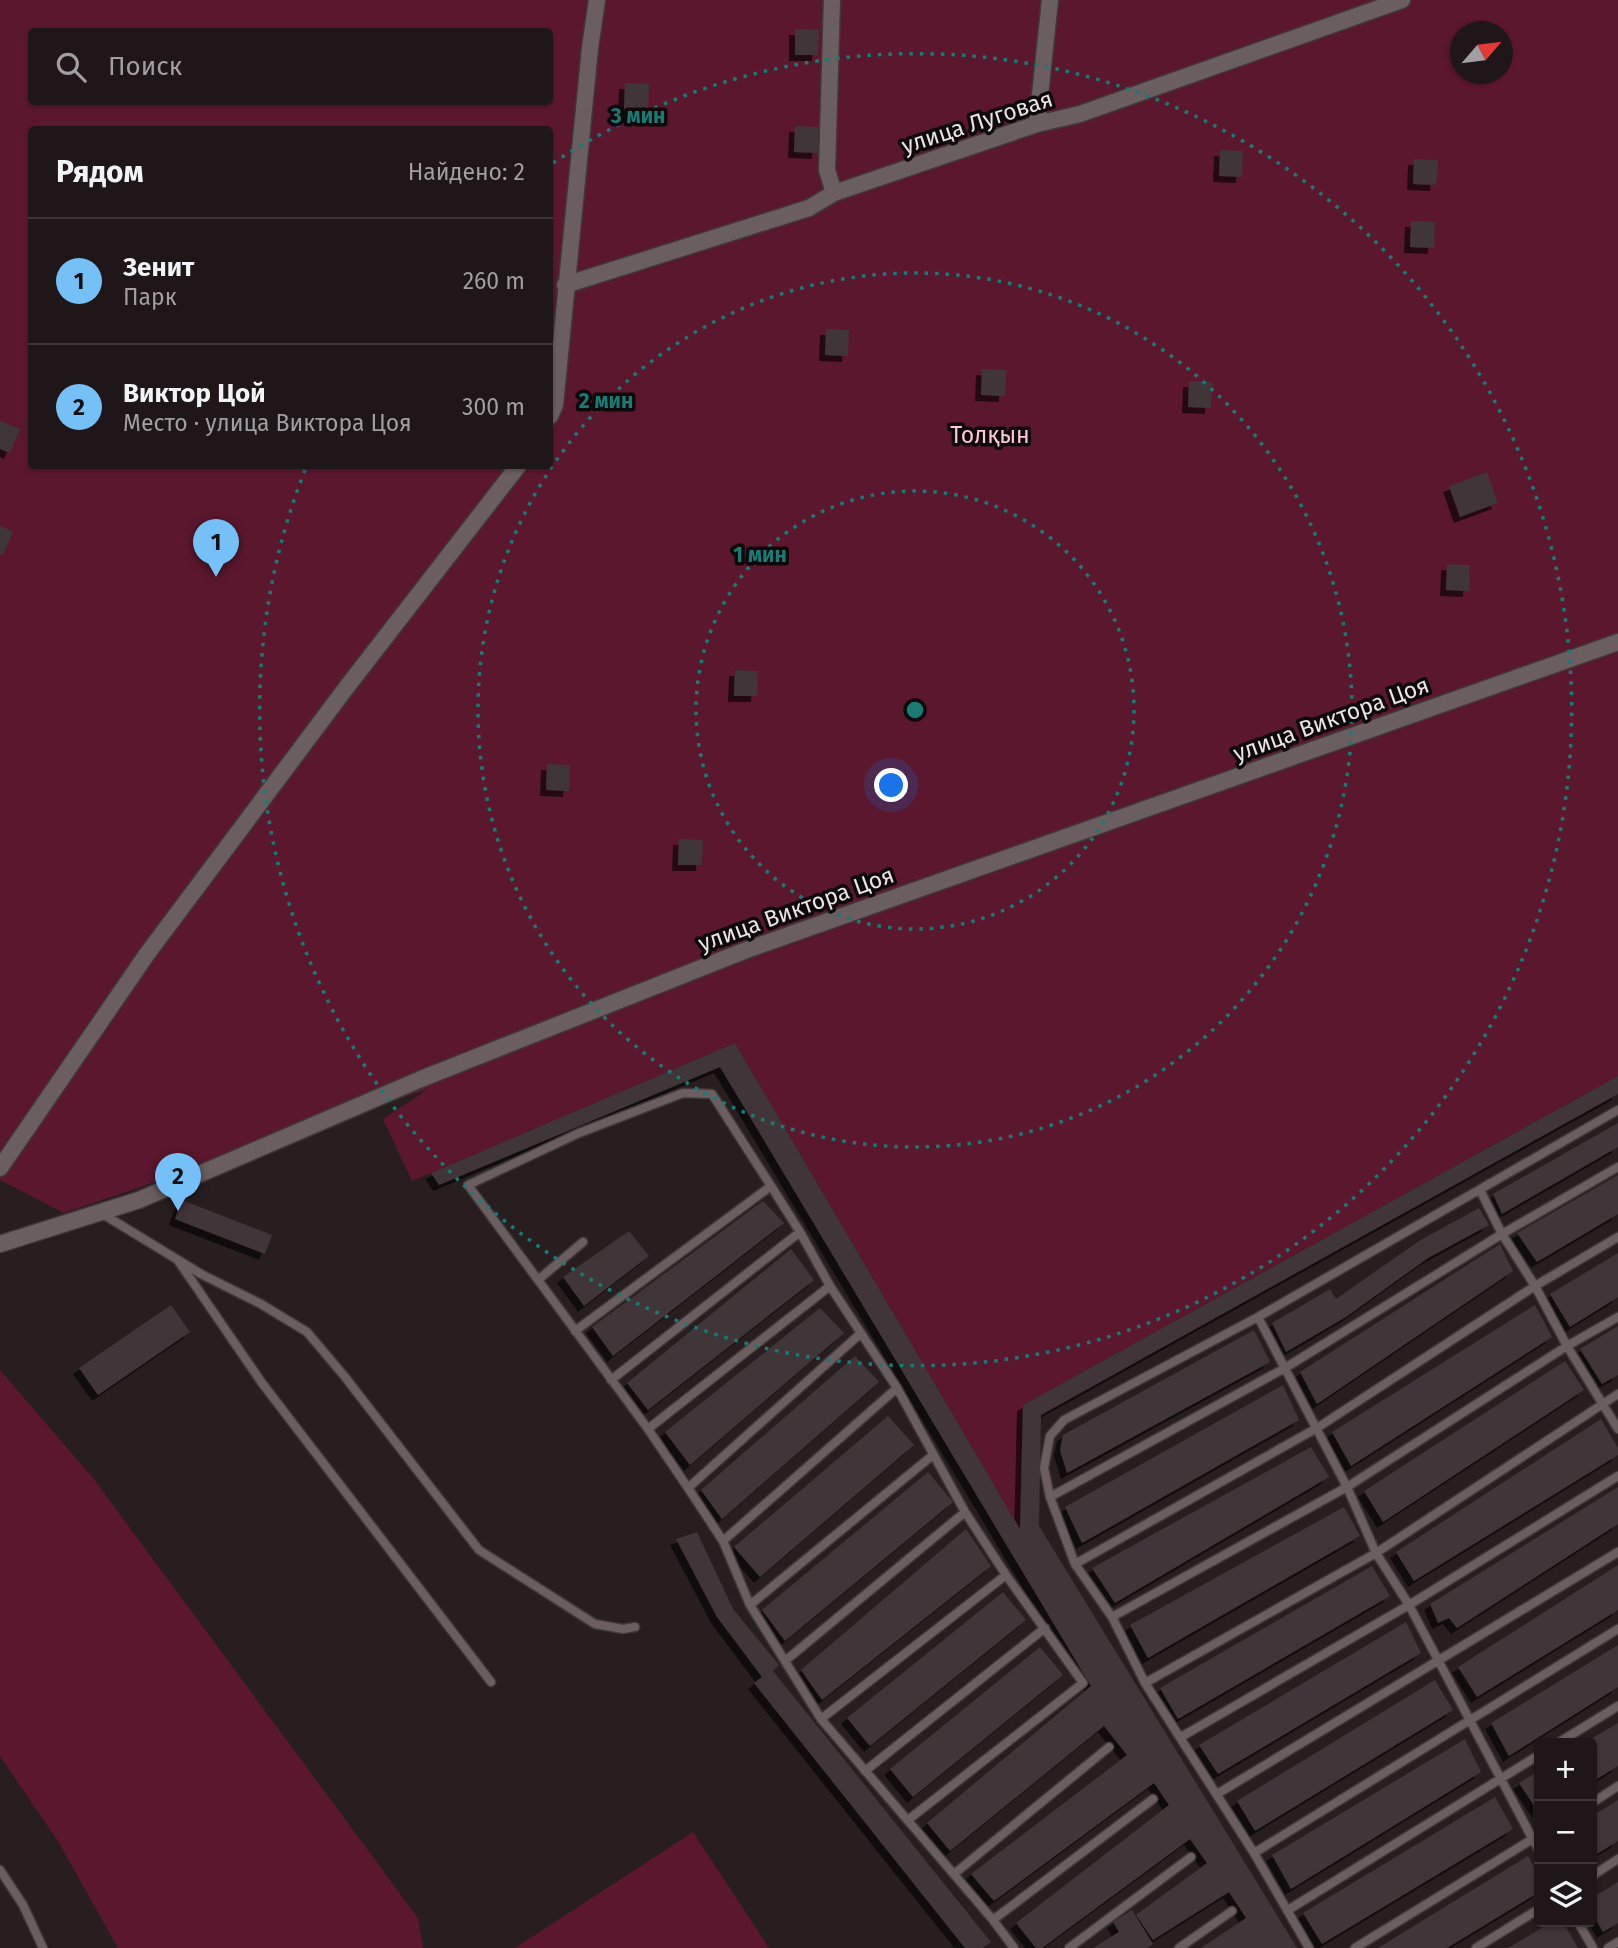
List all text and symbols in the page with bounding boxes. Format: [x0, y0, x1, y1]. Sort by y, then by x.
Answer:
north arrow [1450, 21, 1513, 84]
search box [28, 28, 553, 105]
icon: search [52, 48, 90, 86]
text: Поиск [108, 51, 182, 82]
street label: улица Луговая [898, 84, 1056, 160]
text: 3 мин [610, 103, 665, 129]
text: Рядом [56, 154, 144, 190]
text: Найдено: 2 [408, 158, 525, 186]
text: Зенит [123, 252, 194, 283]
text: 1 [74, 267, 84, 295]
text: 260 m [463, 267, 525, 295]
text: Парк [123, 283, 177, 311]
text: Виктор Цой [123, 378, 266, 409]
text: 2 мин [579, 388, 633, 414]
text: 2 [73, 393, 85, 421]
text: 300 m [462, 393, 525, 421]
text: Место · улица Виктора Цоя [123, 409, 412, 437]
park label: Толқын [950, 421, 1030, 449]
pin: 1 [193, 519, 239, 577]
text: 1 мин [733, 542, 787, 568]
street label: улица Виктора Цоя [1229, 671, 1433, 767]
centre of rings [903, 698, 927, 722]
your location [874, 768, 908, 802]
street label: улица Виктора Цоя [694, 861, 898, 957]
pin: 2 [155, 1153, 201, 1211]
map controls [1534, 1738, 1597, 1927]
button: + [1534, 1738, 1597, 1801]
button: − [1534, 1801, 1597, 1864]
button: layers [1534, 1864, 1597, 1927]

